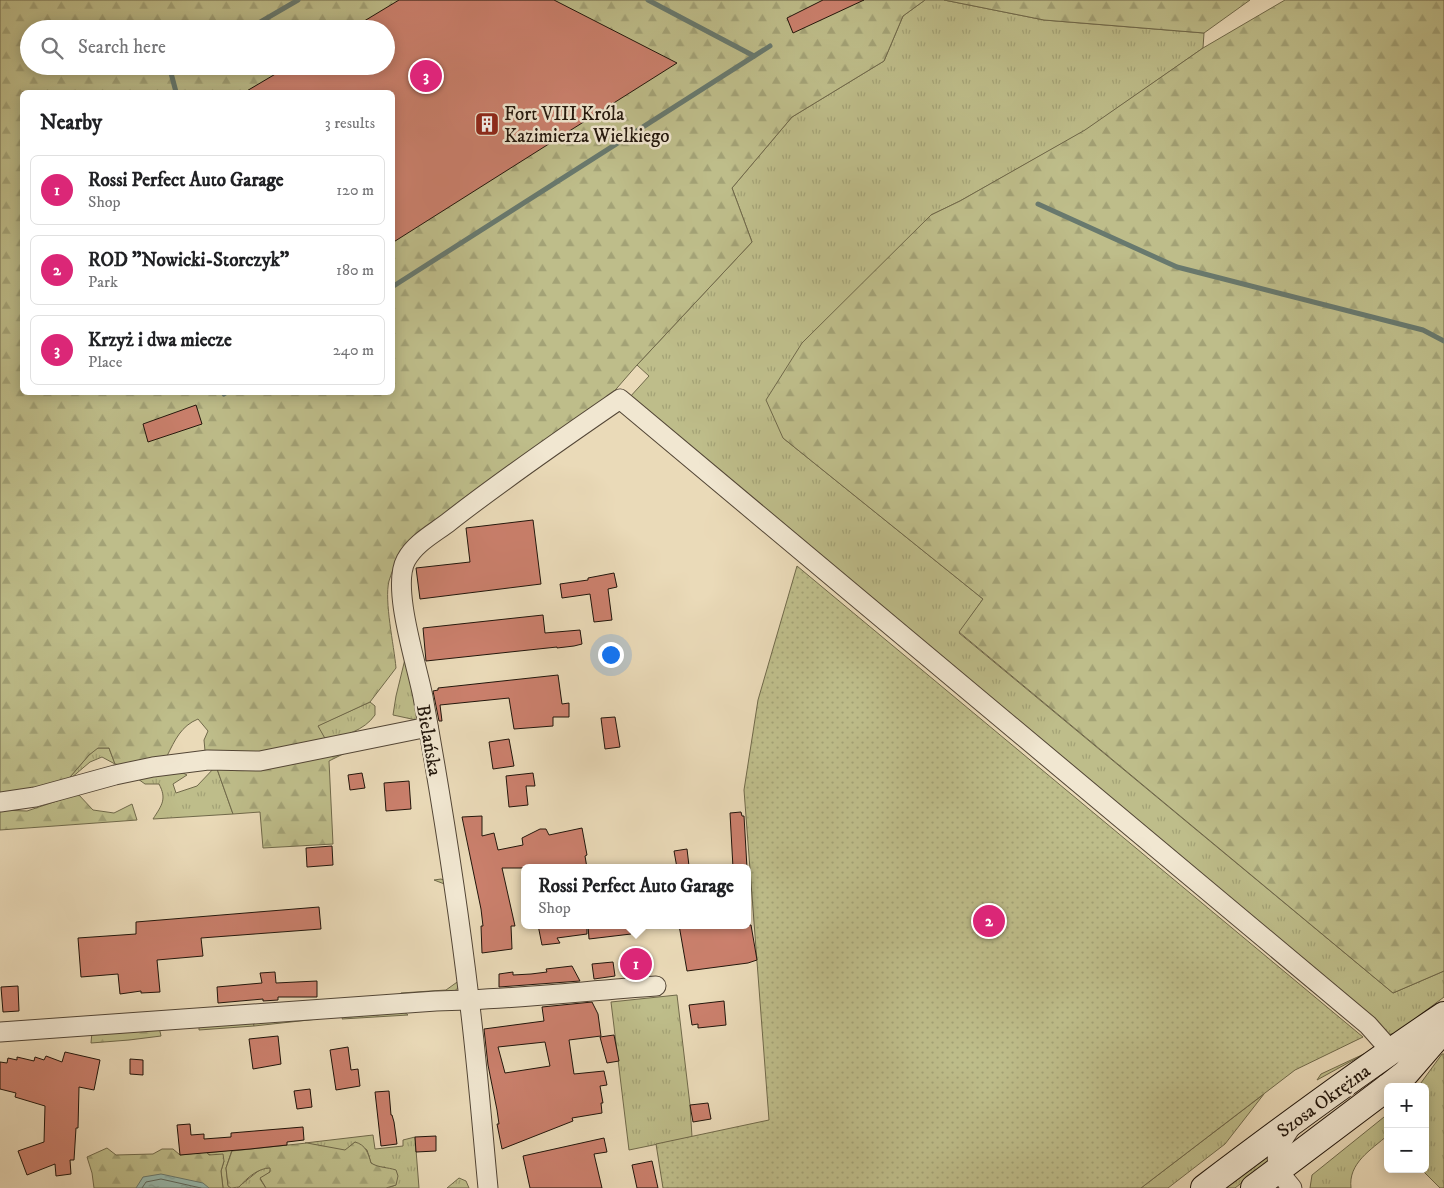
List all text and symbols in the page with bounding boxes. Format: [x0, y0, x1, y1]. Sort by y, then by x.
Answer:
search box [20, 20, 395, 75]
icon: search [38, 34, 66, 62]
text: Search here [78, 36, 166, 59]
pin: 3 [410, 57, 442, 95]
place label: Fort VIII Króla Kazimierza Wielkiego [504, 103, 670, 148]
text: Nearby [40, 110, 102, 136]
building icon: Fort VIII Króla Kazimierza Wielkiego [474, 111, 500, 137]
text: 3 results [325, 113, 375, 133]
text: Rossi Perfect Auto Garage [88, 169, 284, 192]
text: 1 [54, 180, 60, 200]
text: 120 m [336, 180, 374, 200]
text: Shop [88, 192, 121, 212]
text: ROD "Nowicki-Storczyk" [88, 249, 289, 272]
text: 2 [53, 260, 61, 280]
text: 180 m [336, 260, 374, 280]
text: Park [88, 272, 118, 292]
text: Krzyż i dwa miecze [88, 329, 232, 352]
text: 3 [54, 340, 60, 360]
text: 240 m [333, 340, 374, 360]
text: Place [88, 352, 122, 372]
your location [598, 642, 624, 668]
street label: Bielańska [411, 703, 446, 778]
popup [521, 864, 751, 929]
text: Rossi Perfect Auto Garage [538, 875, 734, 898]
text: Shop [538, 898, 571, 918]
pin: 2 [973, 902, 1005, 940]
pin: 1 [620, 945, 652, 983]
street label: Szosa Okrężna [1273, 1060, 1375, 1143]
map controls [1384, 1083, 1429, 1173]
button: + [1384, 1083, 1429, 1128]
button: − [1384, 1128, 1429, 1173]

